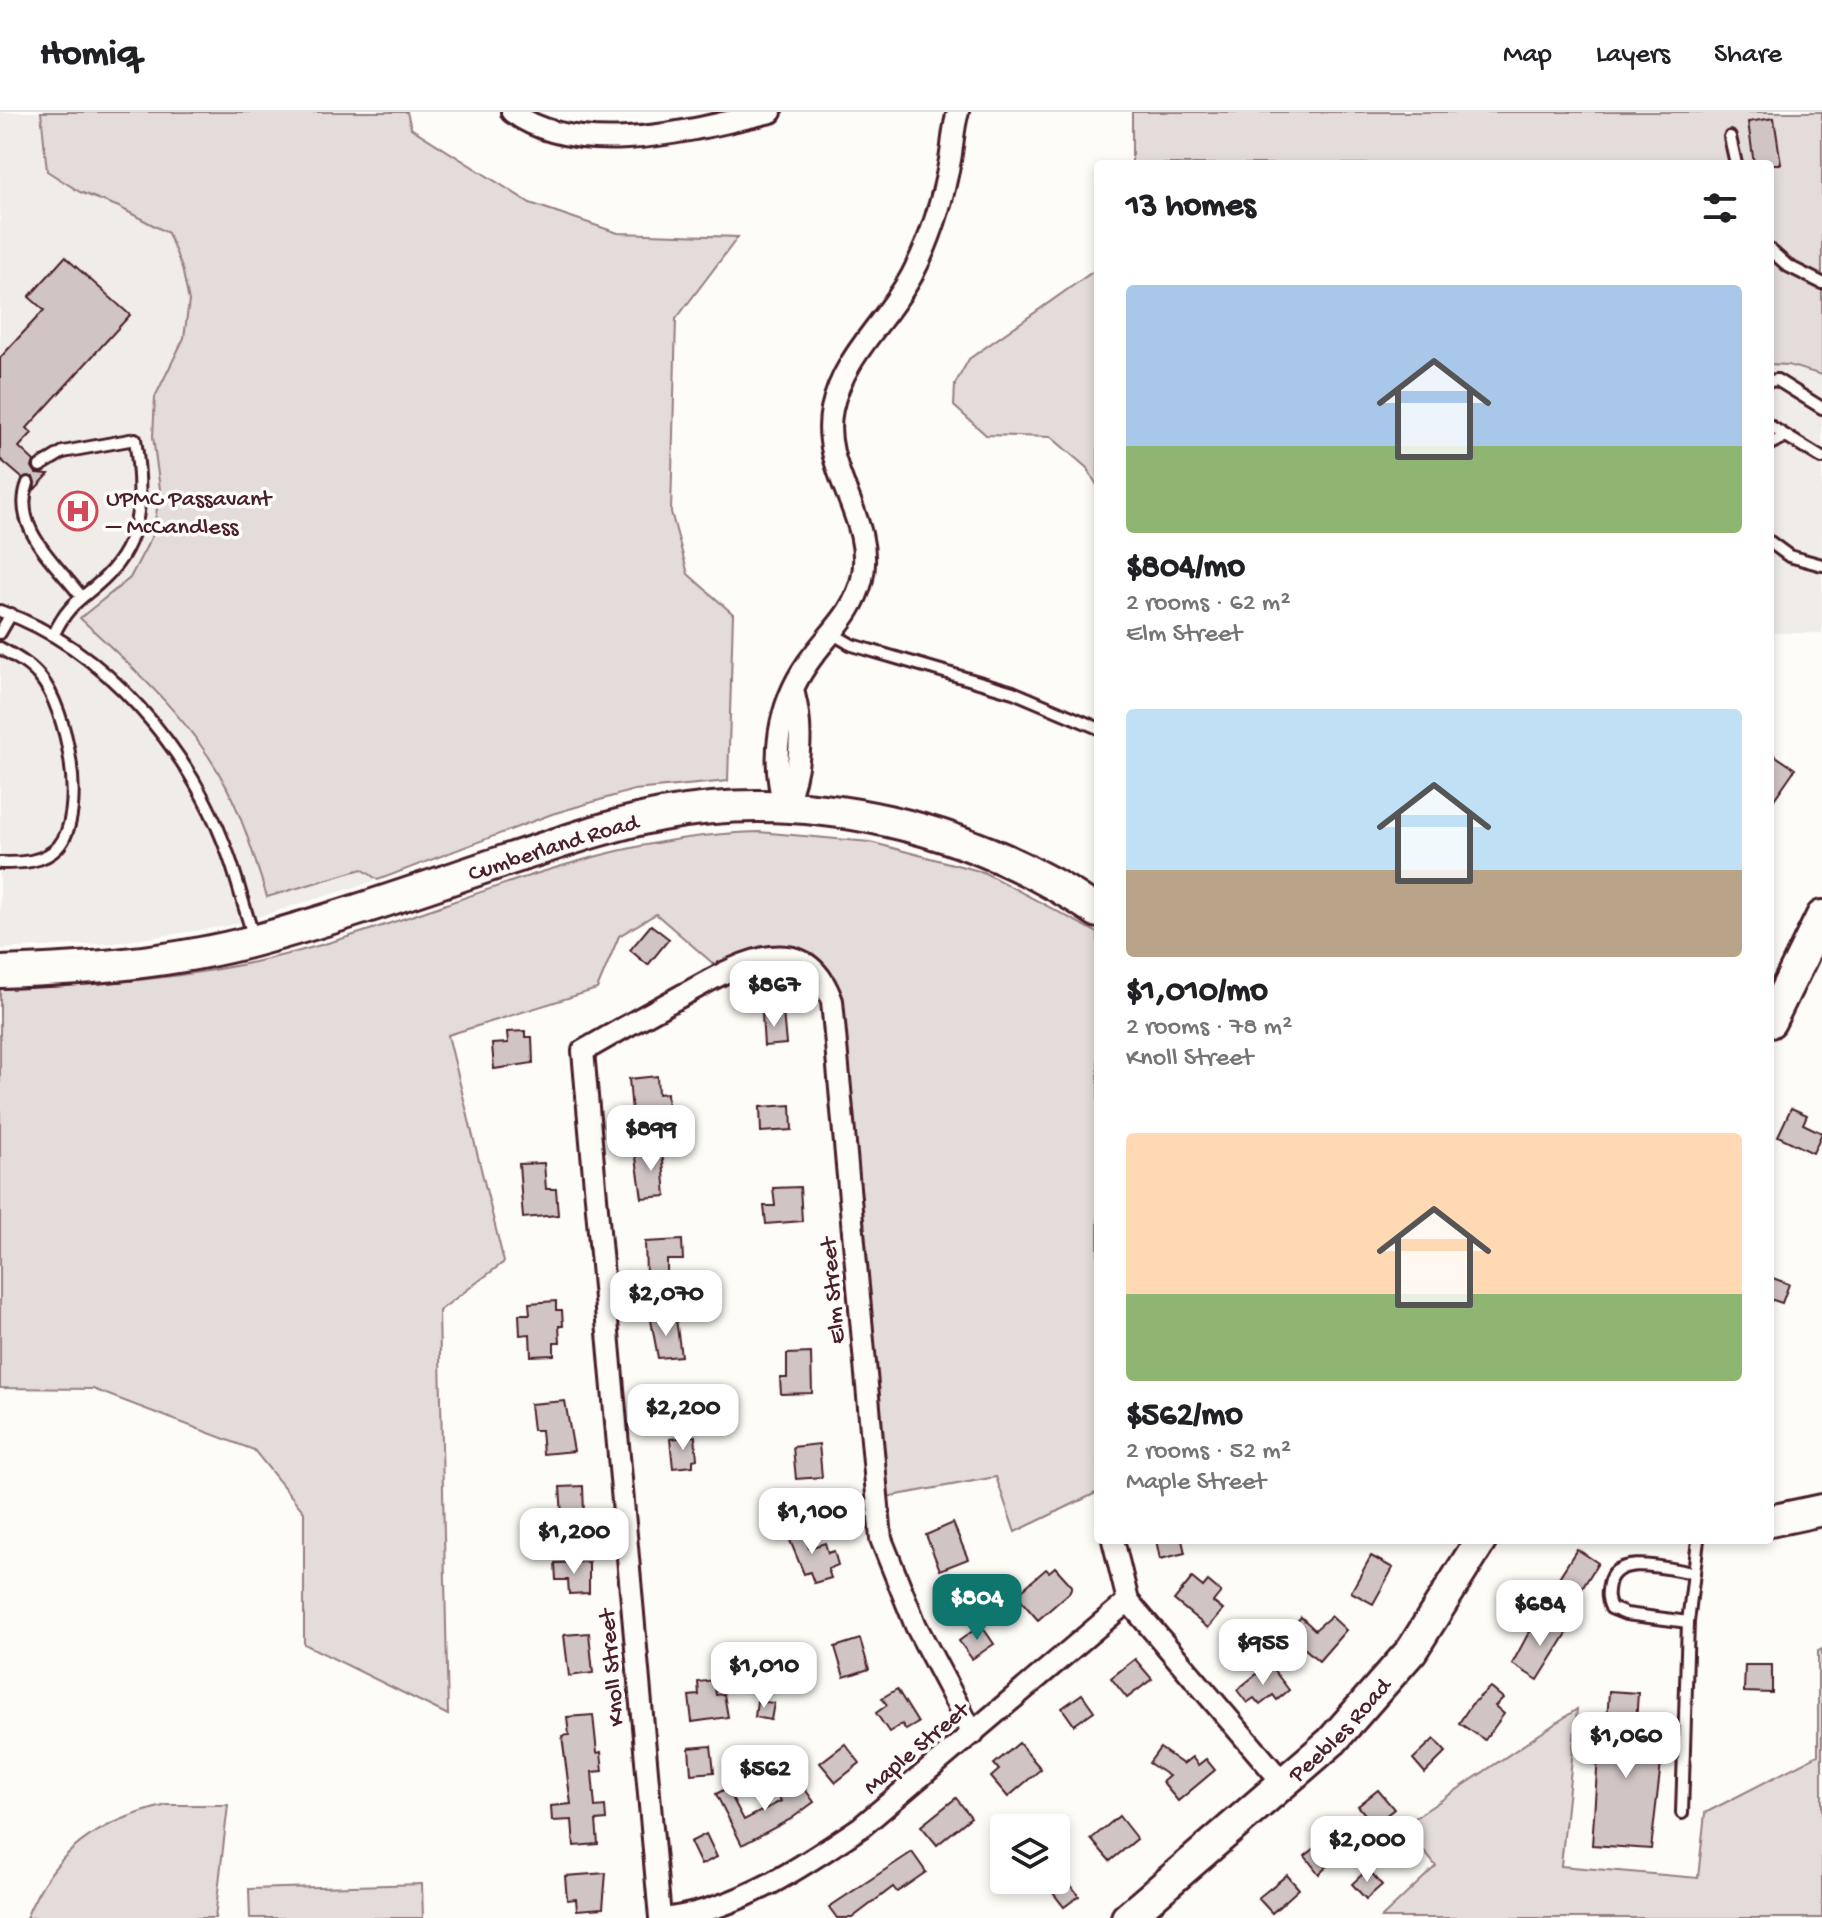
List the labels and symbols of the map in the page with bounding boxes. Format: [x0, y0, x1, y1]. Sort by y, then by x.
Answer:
place label: UPMC Passavant – McCandless [105, 486, 273, 543]
hospital icon: UPMC Passavant – McCandless [57, 490, 99, 532]
street label: Cumberland Road [465, 809, 644, 890]
pin: $867 [727, 961, 821, 1029]
pin: $899 [604, 1105, 698, 1173]
street label: Elm Street [815, 1234, 854, 1345]
pin: $2,070 [601, 1270, 731, 1338]
pin: $2,200 [618, 1384, 748, 1452]
pin: $1,100 [747, 1488, 877, 1556]
pin: $1,200 [509, 1508, 639, 1576]
pin: $804 [930, 1574, 1024, 1642]
pin: $684 [1493, 1580, 1587, 1648]
street label: Knoll Street [594, 1606, 633, 1727]
pin: $955 [1216, 1619, 1310, 1687]
pin: $1,010 [699, 1642, 829, 1710]
street label: Peebles Road [1283, 1672, 1400, 1791]
street label: Maple Street [858, 1696, 978, 1802]
pin: $1,060 [1561, 1712, 1691, 1780]
pin: $562 [718, 1745, 812, 1813]
pin: $2,000 [1302, 1816, 1432, 1884]

